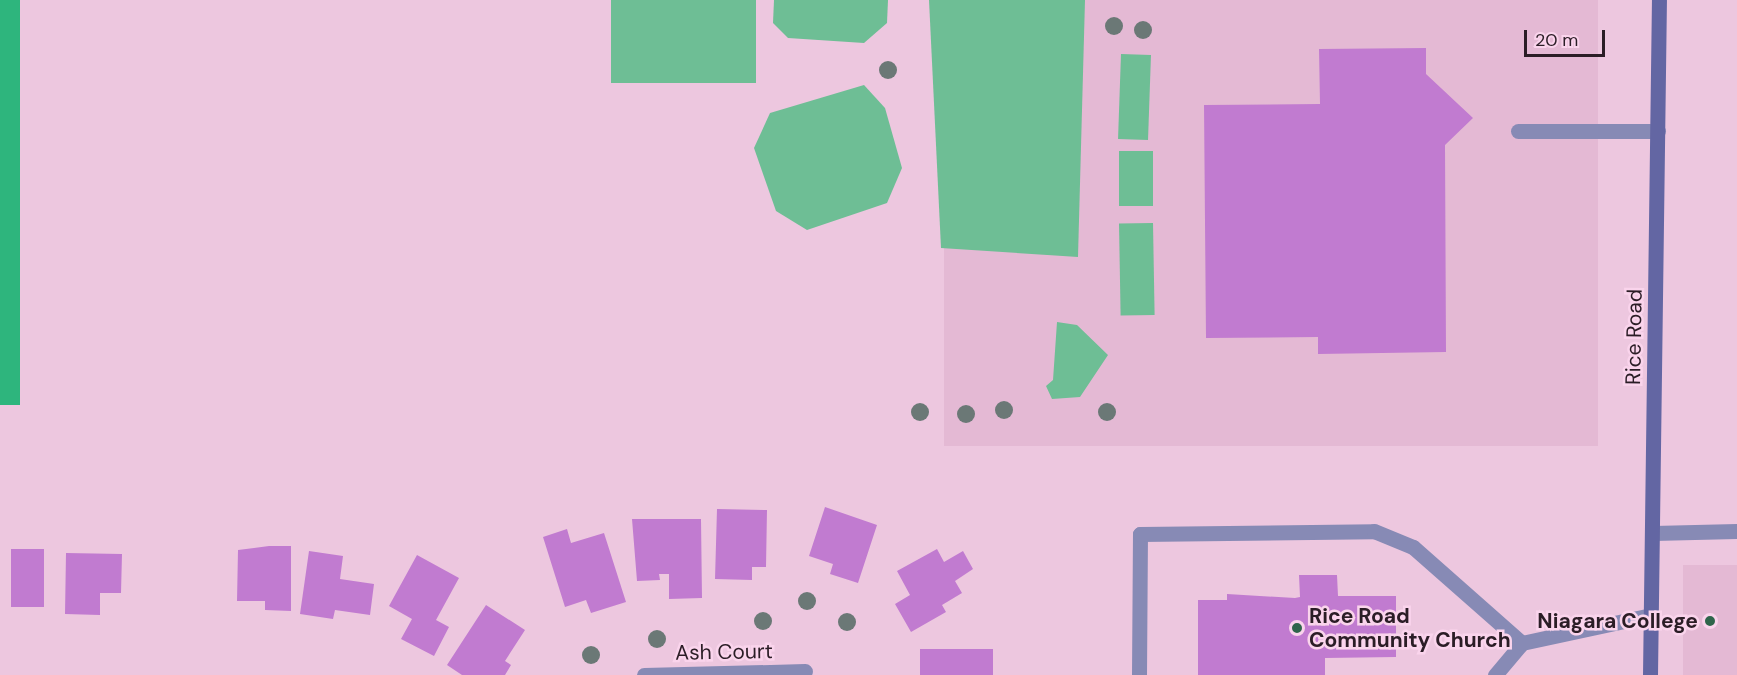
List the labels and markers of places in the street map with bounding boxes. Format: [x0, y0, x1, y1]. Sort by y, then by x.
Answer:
place label: Rice Road Community Church [1309, 603, 1511, 653]
place label: Niagara College [1537, 608, 1698, 634]
marker: Niagara College [1703, 614, 1717, 628]
marker: Rice Road Community Church [1290, 621, 1304, 635]

